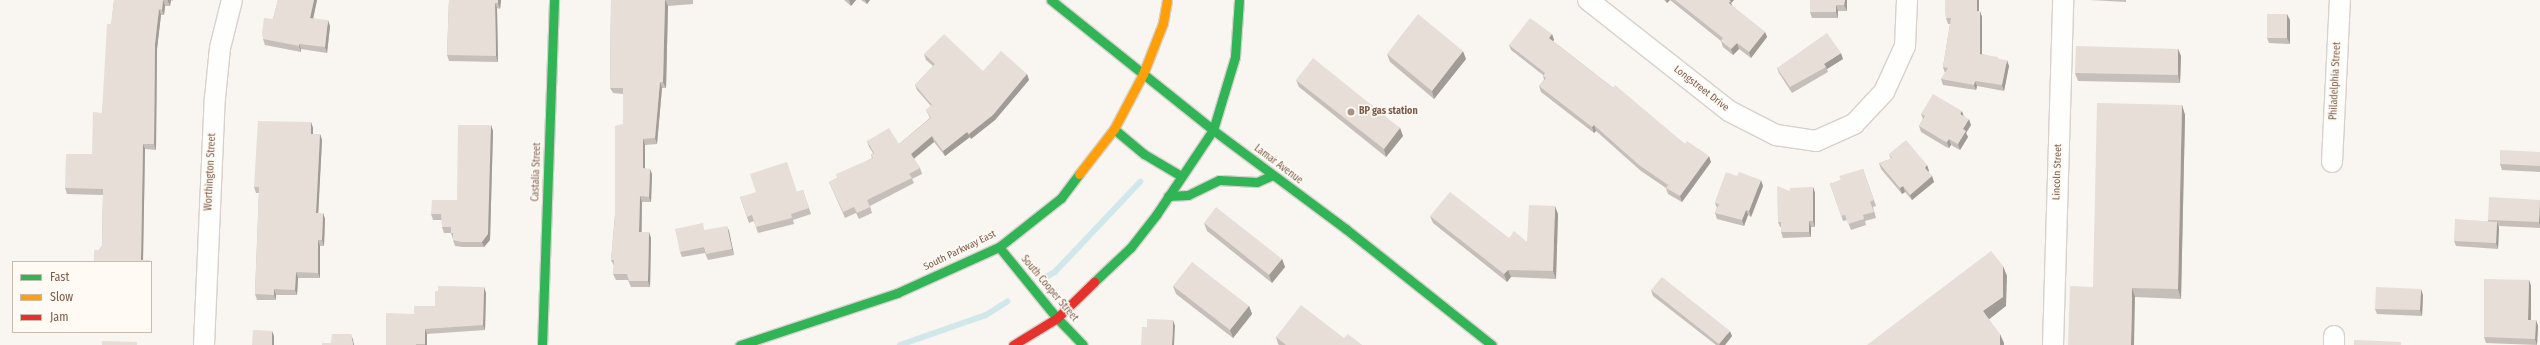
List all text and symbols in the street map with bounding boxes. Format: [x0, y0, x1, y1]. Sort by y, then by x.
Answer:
street label: Philadelphia Street [2328, 42, 2344, 120]
street label: Longstreet Drive [1671, 64, 1731, 114]
place label: BP gas station [1359, 106, 1418, 118]
marker: BP gas station [1346, 107, 1356, 117]
street label: Worthington Street [203, 133, 219, 211]
street label: Castalia Street [530, 142, 544, 202]
street label: Lamar Avenue [1251, 143, 1305, 187]
street label: Lincoln Street [2051, 144, 2065, 200]
street label: South Parkway East [922, 228, 998, 274]
street label: South Cooper Street [1018, 254, 1080, 324]
legend [12, 261, 152, 333]
text: Fast [50, 270, 69, 284]
text: Slow [50, 290, 73, 304]
text: Jam [50, 310, 68, 324]

